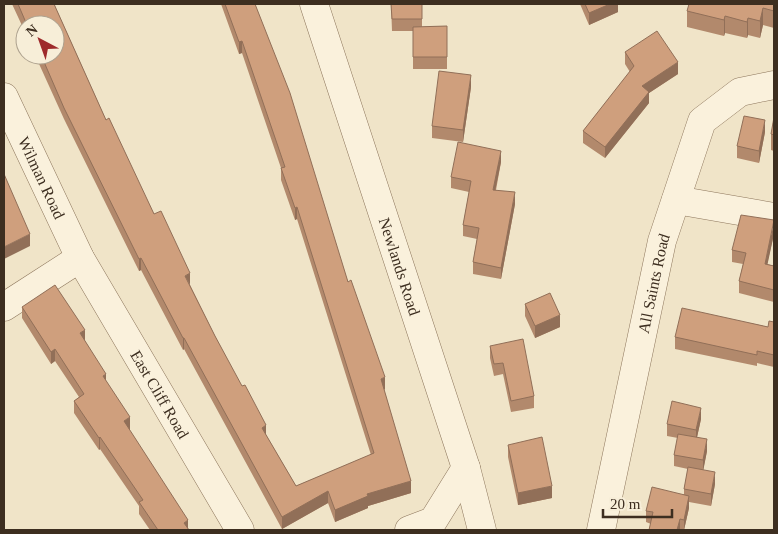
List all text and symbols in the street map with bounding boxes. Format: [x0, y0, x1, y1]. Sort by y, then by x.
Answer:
north arrow [15, 15, 65, 65]
text: N [23, 22, 41, 40]
street label: Wilman Road [15, 134, 68, 221]
street label: Newlands Road [376, 215, 423, 317]
street label: All Saints Road [635, 232, 673, 335]
street label: East Cliff Road [127, 347, 192, 442]
scale bar [603, 486, 672, 518]
text: 20 m [610, 496, 641, 512]

